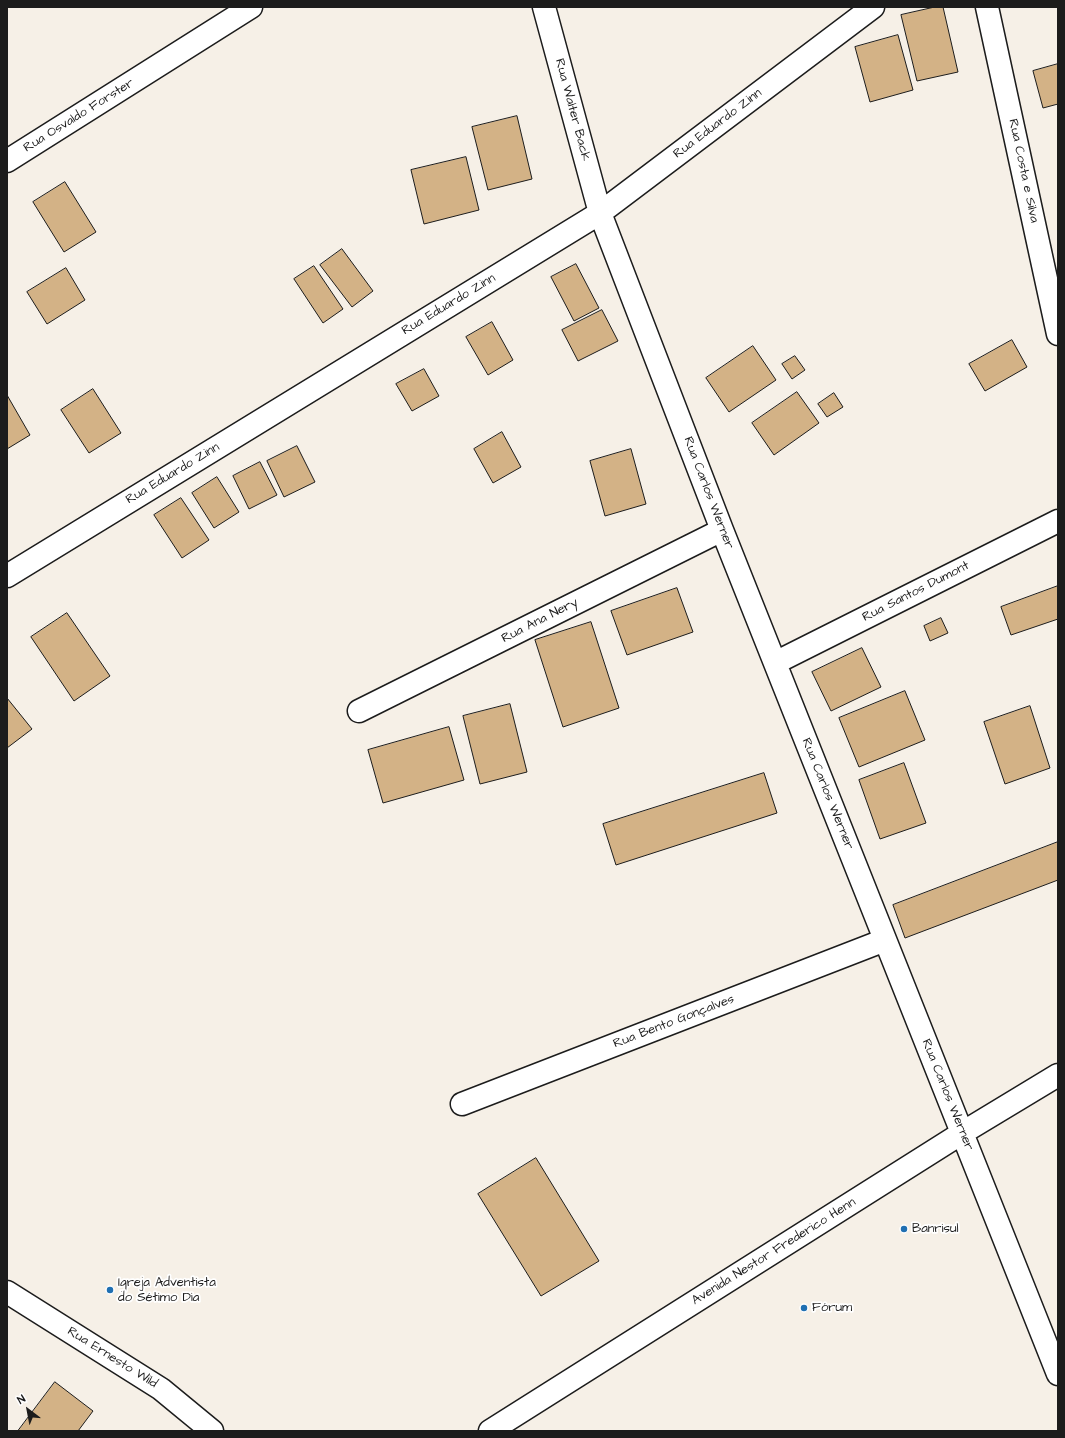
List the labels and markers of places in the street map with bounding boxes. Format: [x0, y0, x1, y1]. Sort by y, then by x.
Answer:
place label: Banrisul [912, 1221, 959, 1237]
marker: Banrisul [899, 1224, 909, 1234]
place label: Igreja Adventista do Sétimo Dia [118, 1275, 216, 1306]
marker: Igreja Adventista do Sétimo Dia [105, 1285, 115, 1295]
place label: Fórum [812, 1300, 852, 1316]
marker: Fórum [799, 1303, 809, 1313]

